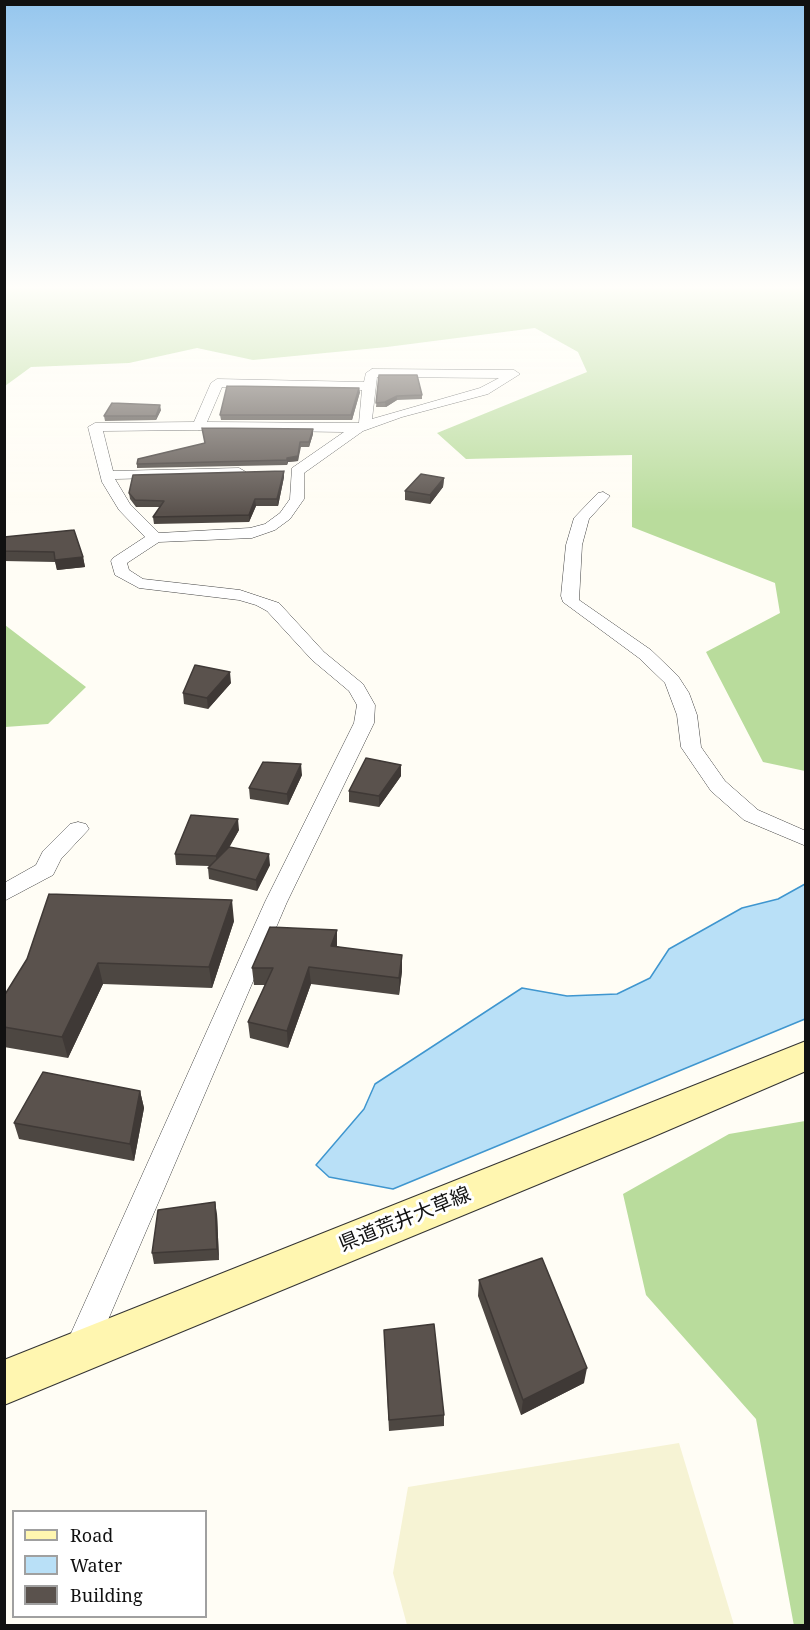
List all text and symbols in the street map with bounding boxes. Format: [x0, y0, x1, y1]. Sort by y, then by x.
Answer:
street label: 県道荒井大草線 [336, 1183, 474, 1257]
legend [12, 1510, 207, 1618]
text: Road [70, 1523, 113, 1547]
text: Water [70, 1553, 122, 1577]
text: Building [70, 1583, 143, 1607]

